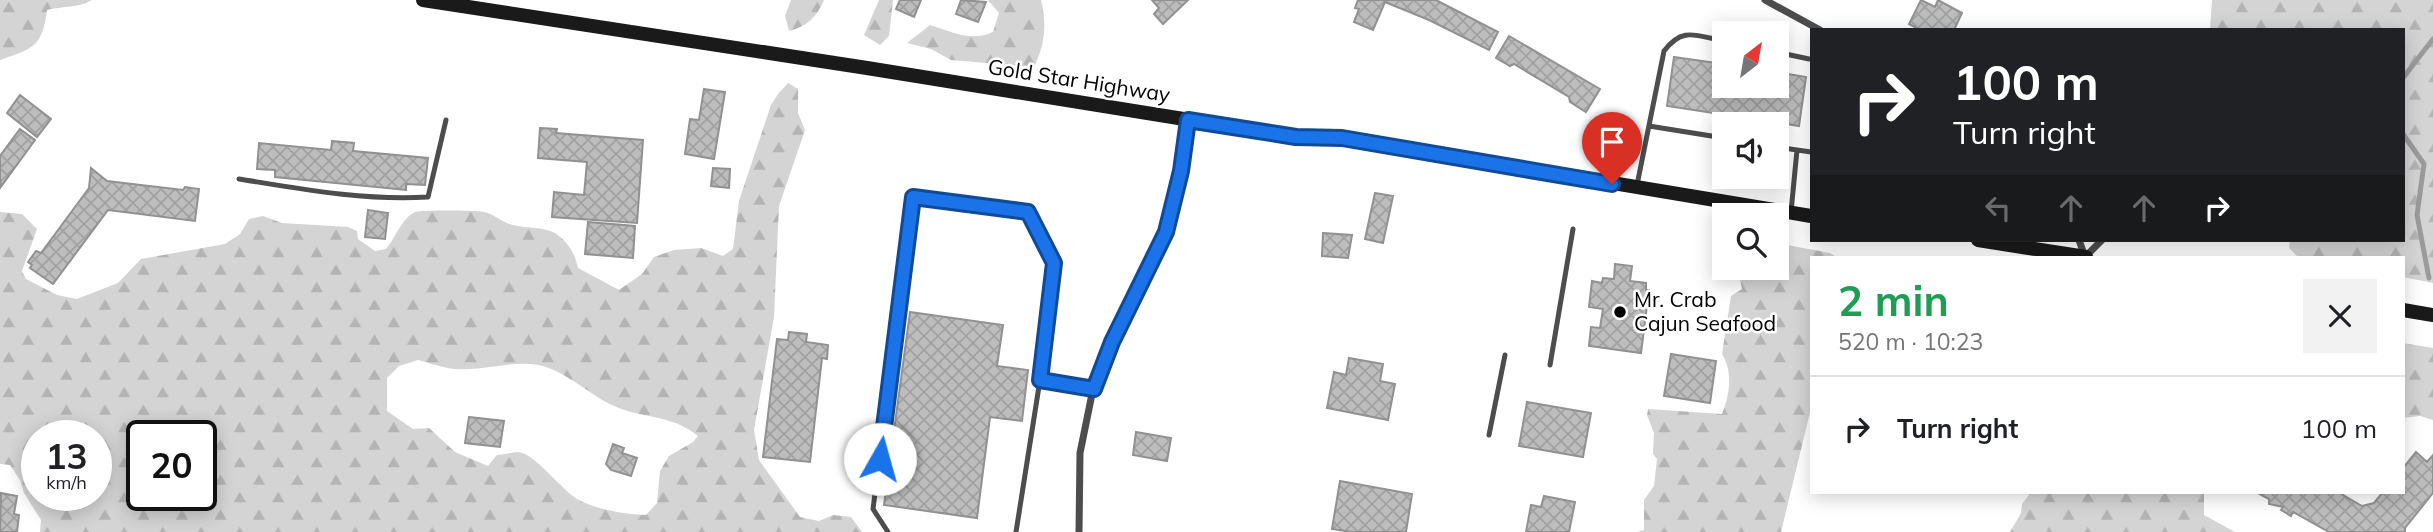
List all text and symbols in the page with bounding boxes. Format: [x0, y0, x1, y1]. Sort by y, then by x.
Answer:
north arrow [1712, 21, 1788, 98]
map controls [1712, 21, 1789, 280]
text: 100 m [1953, 51, 2099, 112]
street label: Gold Star Highway [986, 53, 1172, 107]
icon: right [1838, 56, 1929, 147]
pin [1582, 112, 1642, 184]
button: sound [1712, 112, 1789, 189]
text: Turn right [1953, 112, 2096, 152]
icon: arrive [1593, 123, 1631, 161]
icon: left [1979, 189, 2017, 227]
icon: ahead [2052, 189, 2090, 227]
icon: ahead [2125, 189, 2163, 227]
icon: right [2198, 189, 2236, 227]
button: search [1712, 203, 1789, 280]
text: 2 min [1838, 274, 1949, 327]
button: close [2303, 279, 2377, 353]
place label: Mr. Crab Cajun Seafood [1634, 286, 1776, 336]
marker: Mr. Crab Cajun Seafood [1612, 304, 1628, 320]
text: 520 m · 10:23 [1838, 327, 1983, 356]
icon: right [1838, 410, 1876, 448]
text: Turn right [1897, 412, 2018, 445]
text: 100 m [2301, 412, 2377, 445]
speed limit sign: 20 [126, 420, 217, 511]
position arrow [843, 422, 917, 496]
text: 13 [45, 434, 88, 478]
text: km/h [46, 471, 87, 494]

